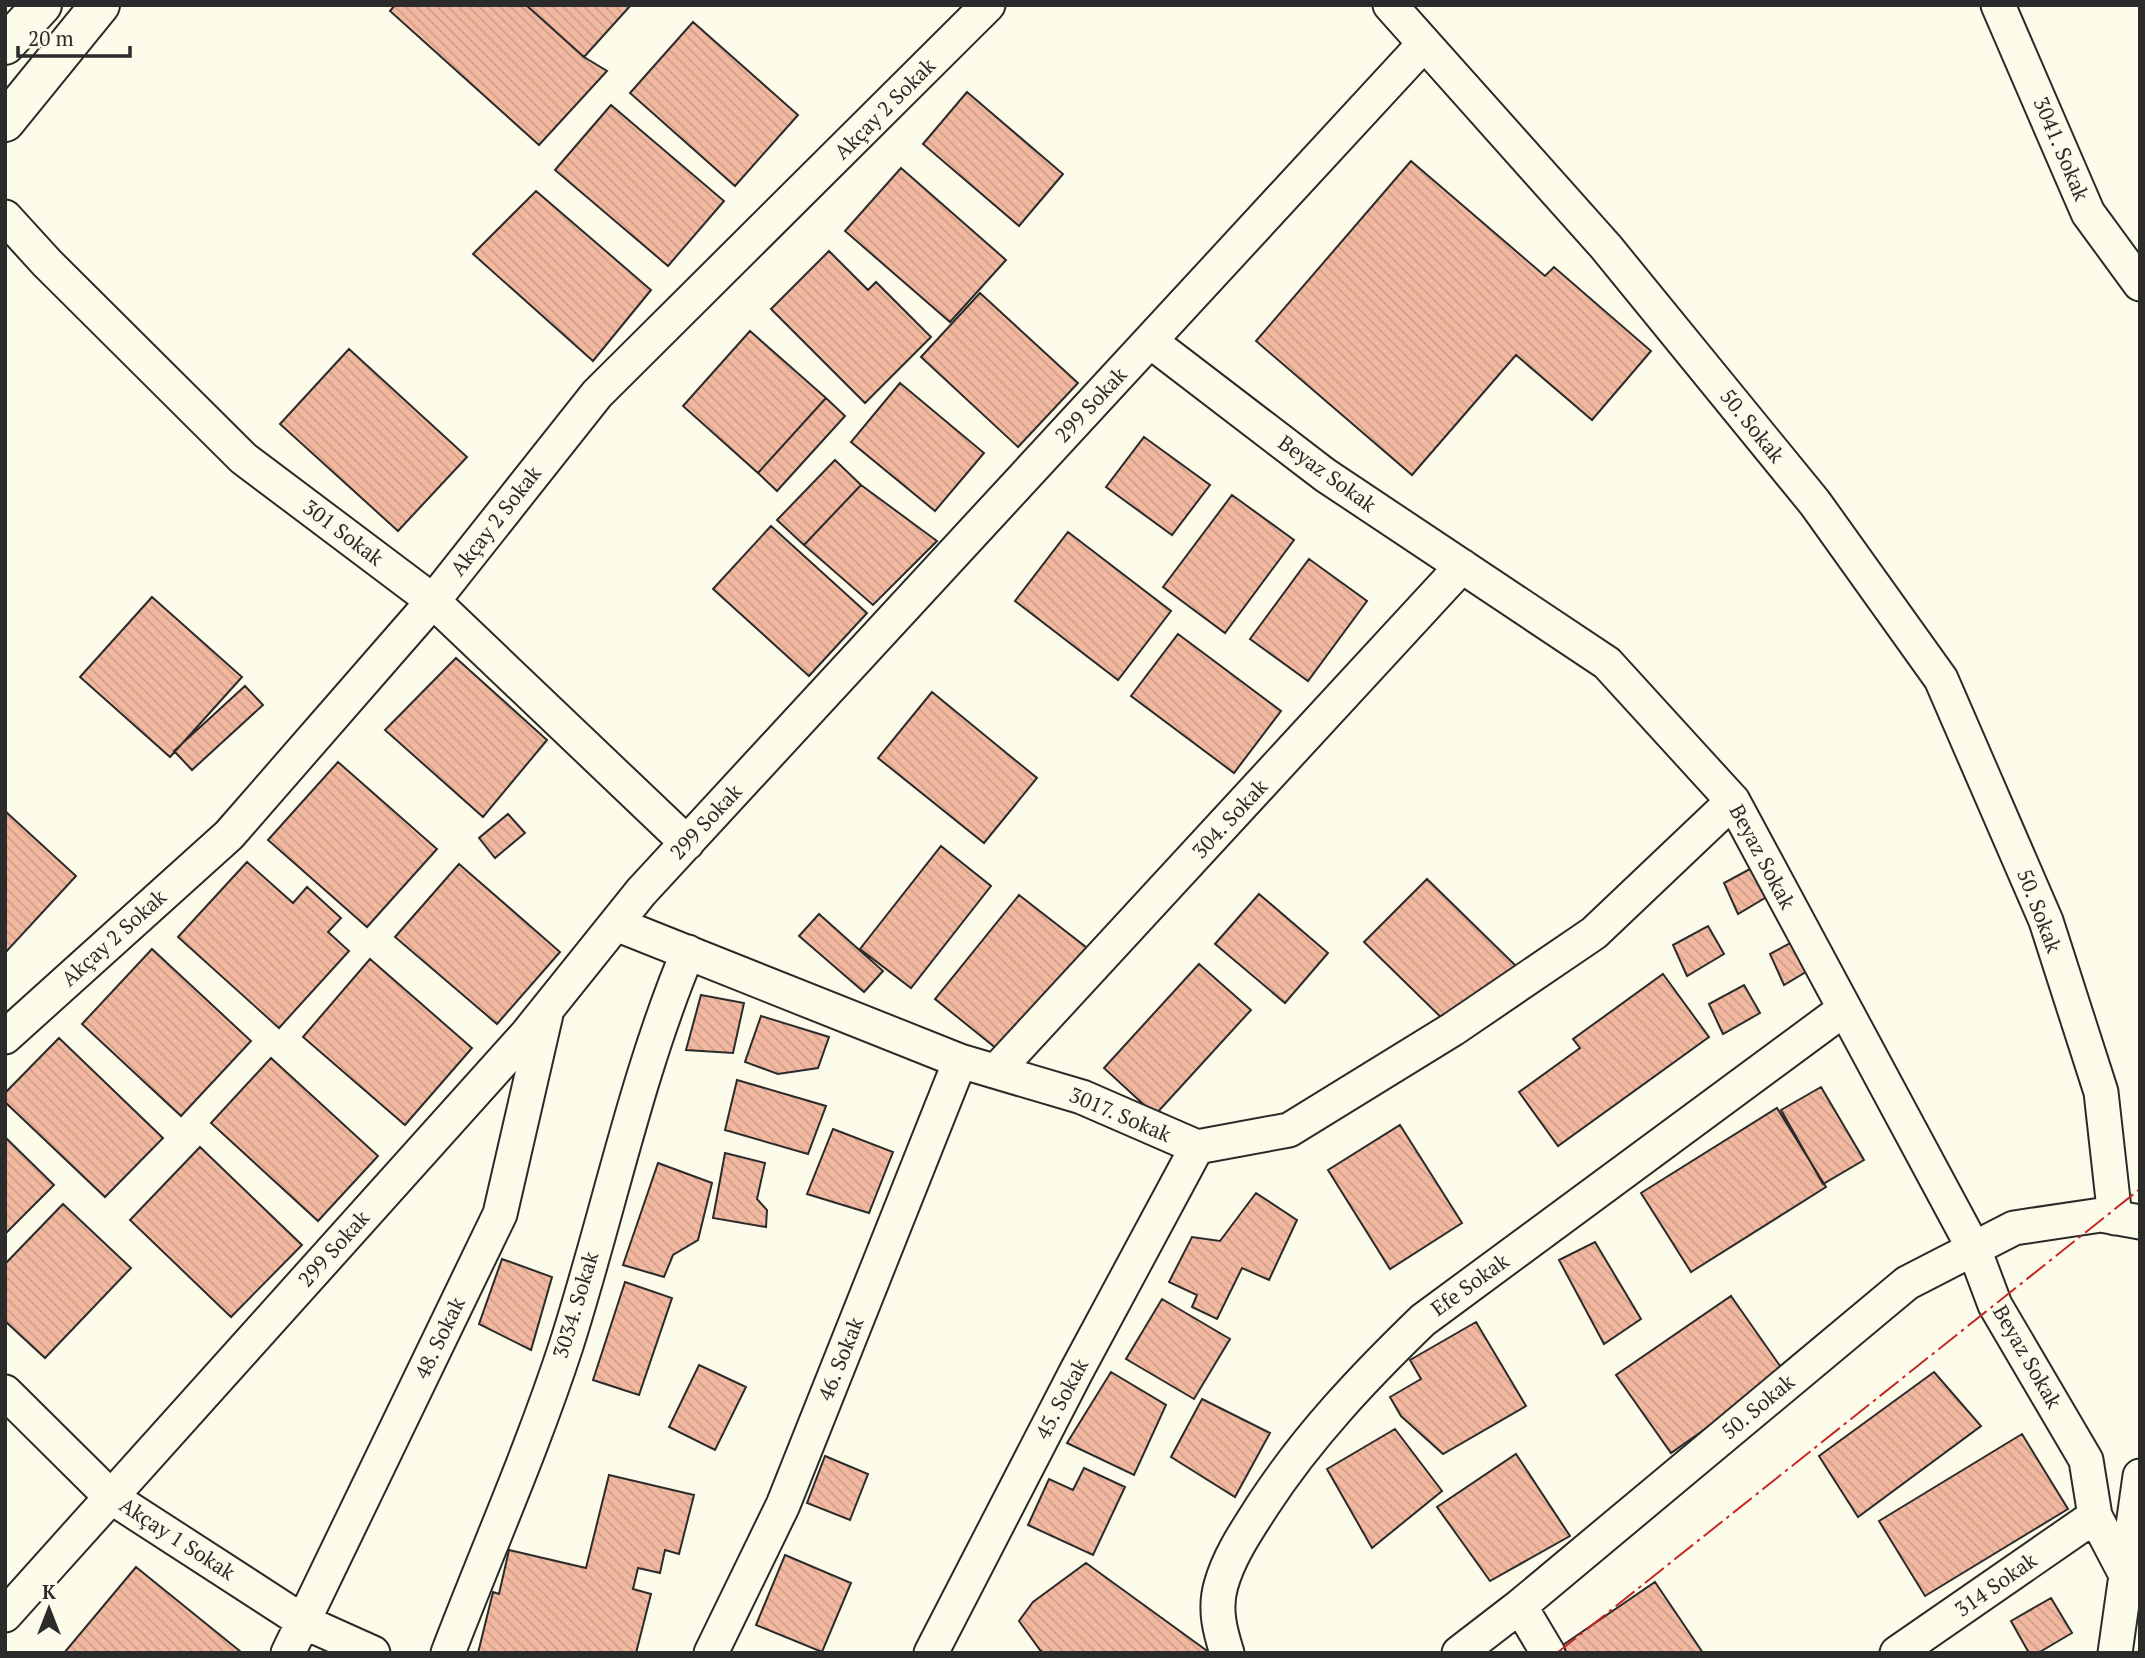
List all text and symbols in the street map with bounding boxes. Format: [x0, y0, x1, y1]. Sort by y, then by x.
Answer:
scale bar [18, 14, 130, 58]
text: 20 m [28, 24, 74, 52]
street label: Akçay 2 Sokak [828, 51, 941, 165]
street label: 3041. Sokak [2028, 92, 2096, 205]
street label: 299 Sokak [1048, 360, 1133, 448]
street label: 50. Sokak [1714, 382, 1791, 468]
street label: Beyaz Sokak [1273, 428, 1382, 518]
street label: Akçay 2 Sokak [443, 459, 547, 581]
street label: 301 Sokak [298, 493, 390, 572]
street label: 304. Sokak [1185, 773, 1273, 864]
street label: 299 Sokak [663, 777, 748, 865]
street label: Beyaz Sokak [1724, 799, 1802, 914]
street label: 50. Sokak [2011, 865, 2069, 957]
street label: Akçay 2 Sokak [55, 882, 172, 992]
street label: 3017. Sokak [1065, 1080, 1176, 1148]
street label: 299 Sokak [291, 1204, 375, 1293]
street label: Efe Sokak [1425, 1246, 1514, 1322]
street label: 3034. Sokak [546, 1248, 605, 1361]
street label: 48. Sokak [407, 1292, 471, 1383]
street label: Beyaz Sokak [1987, 1300, 2069, 1413]
street label: 46. Sokak [811, 1313, 870, 1405]
street label: 45. Sokak [1028, 1353, 1094, 1444]
street label: 50. Sokak [1715, 1367, 1800, 1445]
street label: Akçay 1 Sokak [114, 1490, 241, 1586]
street label: 314 Sokak [1949, 1546, 2042, 1623]
north arrow [14, 1574, 84, 1644]
text: K [42, 1579, 56, 1604]

